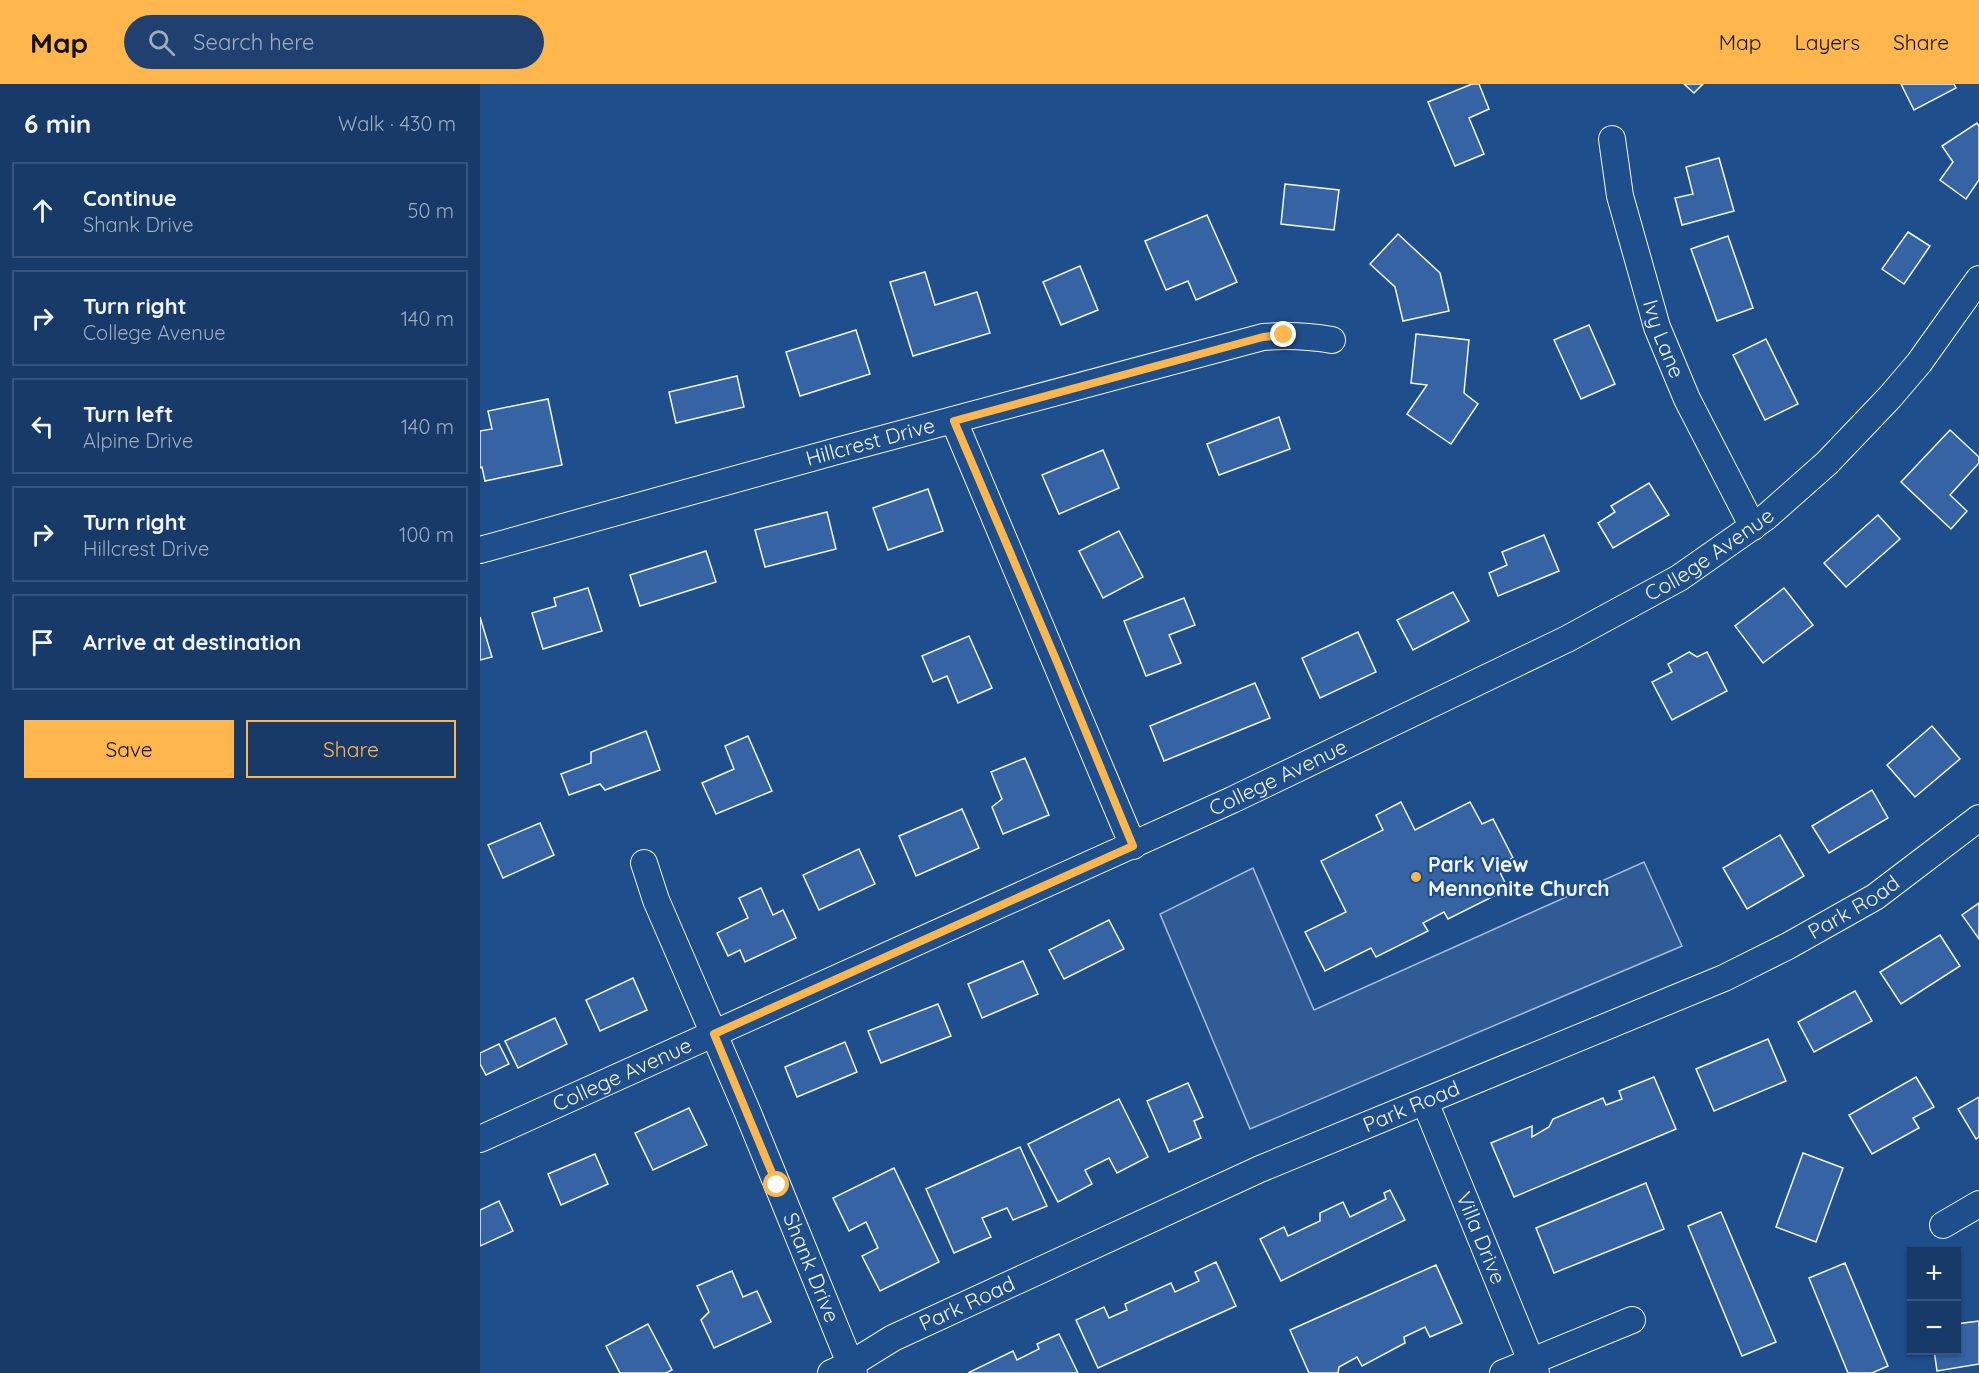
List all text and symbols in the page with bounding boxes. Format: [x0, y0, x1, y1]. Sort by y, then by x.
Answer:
search box [124, 15, 544, 69]
text: Map [30, 25, 88, 60]
icon: search [145, 26, 178, 59]
text: Search here [193, 28, 315, 56]
text: Map [1719, 29, 1762, 55]
text: Layers [1795, 29, 1860, 55]
text: Share [1893, 29, 1949, 55]
text: 6 min [24, 107, 91, 140]
text: Walk · 430 m [338, 111, 456, 136]
text: Continue [83, 184, 177, 212]
icon: ahead [26, 194, 59, 227]
text: 50 m [408, 198, 454, 223]
text: Shank Drive [83, 212, 194, 237]
text: Turn right [83, 292, 187, 320]
street label: Ivy Lane [1638, 297, 1691, 382]
icon: right [26, 302, 59, 335]
text: 140 m [401, 306, 454, 331]
text: College Avenue [83, 320, 226, 345]
route end [1270, 321, 1296, 347]
text: Turn left [83, 400, 173, 428]
icon: left [26, 410, 59, 443]
street label: Hillcrest Drive [803, 411, 938, 471]
text: 140 m [401, 414, 454, 439]
text: Alpine Drive [83, 428, 193, 453]
street label: College Avenue [1640, 502, 1779, 606]
text: Turn right [83, 508, 187, 536]
icon: right [26, 518, 59, 551]
text: 100 m [399, 522, 454, 547]
text: Hillcrest Drive [83, 536, 209, 561]
icon: arrive [26, 626, 59, 659]
text: Arrive at destination [83, 628, 301, 656]
button: Save [24, 720, 234, 778]
button: Share [246, 720, 456, 778]
street label: College Avenue [1205, 733, 1351, 821]
place label: Park View Mennonite Church [1428, 851, 1610, 901]
street label: Park Road [1803, 869, 1904, 944]
marker: Park View Mennonite Church [1409, 870, 1423, 884]
street label: College Avenue [548, 1031, 695, 1117]
street label: Park Road [1359, 1074, 1463, 1137]
route start [763, 1171, 789, 1197]
street label: Villa Drive [1451, 1188, 1512, 1288]
street label: Shank Drive [778, 1209, 846, 1326]
map controls [1907, 1247, 1961, 1355]
button: + [1907, 1247, 1961, 1301]
street label: Park Road [915, 1270, 1019, 1336]
button: − [1907, 1301, 1961, 1355]

